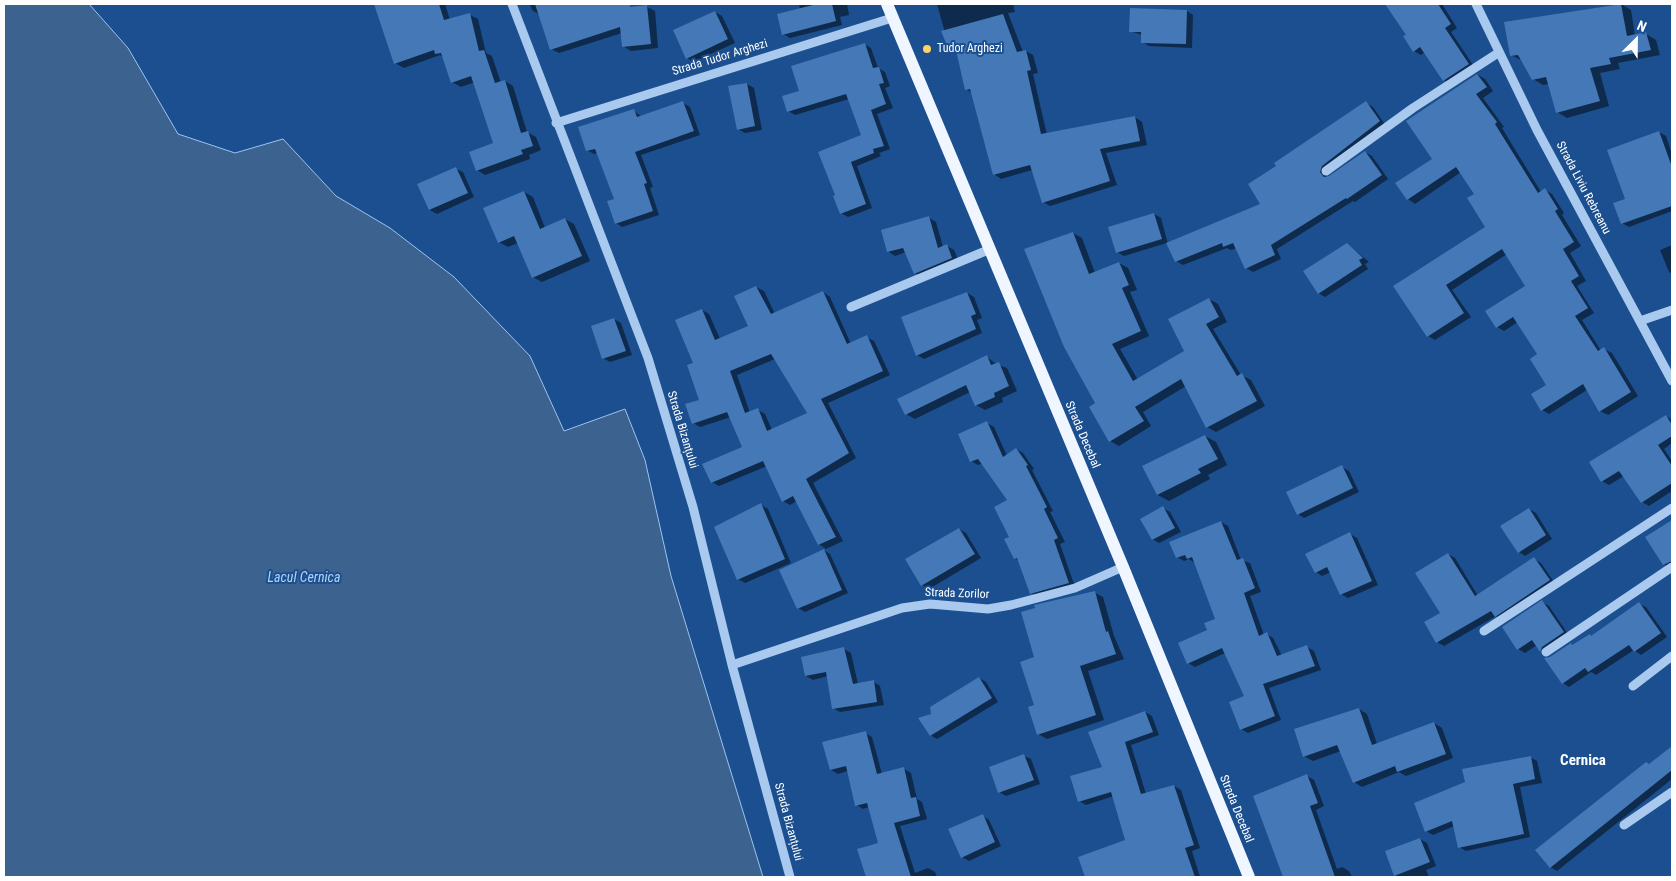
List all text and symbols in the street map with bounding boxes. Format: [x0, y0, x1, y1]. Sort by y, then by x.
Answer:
north arrow [1611, 15, 1661, 65]
text: N [1635, 17, 1649, 35]
street label: Strada Tudor Arghezi [671, 37, 769, 79]
place label: Tudor Arghezi [937, 42, 1003, 56]
marker: Tudor Arghezi [921, 43, 933, 55]
street label: Strada Liviu Rebreanu [1553, 139, 1613, 237]
street label: Strada Bizanțului [663, 390, 701, 470]
street label: Strada Decebal [1061, 399, 1103, 471]
water label: Lacul Cernica [268, 570, 340, 586]
street label: Strada Zorilor [925, 586, 989, 602]
district label: Cernica [1560, 752, 1606, 770]
street label: Strada Decebal [1216, 773, 1256, 845]
street label: Strada Bizanțului [771, 781, 805, 863]

